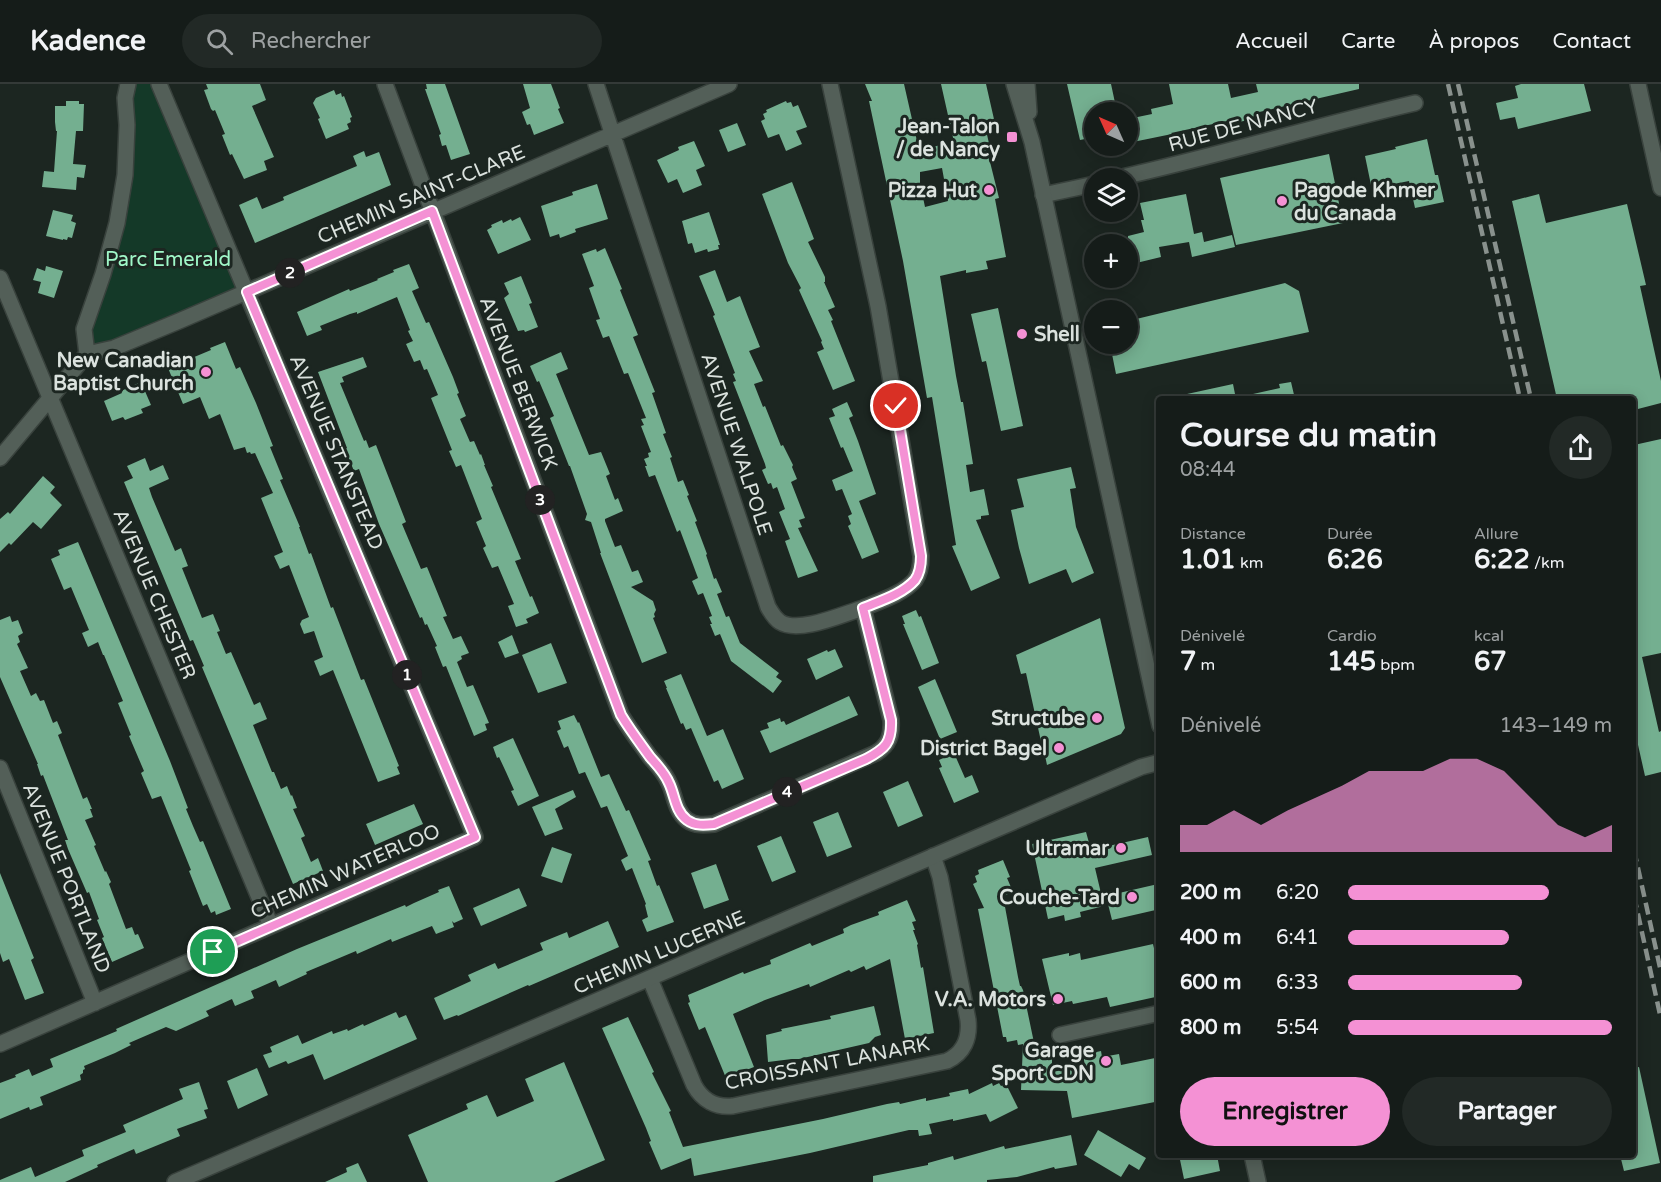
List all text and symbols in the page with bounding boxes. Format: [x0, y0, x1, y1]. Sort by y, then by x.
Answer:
search box [182, 14, 602, 68]
text: Kadence [30, 24, 146, 58]
icon: search [203, 25, 236, 58]
text: Rechercher [251, 28, 371, 54]
text: Accueil [1235, 29, 1308, 54]
text: Carte [1341, 29, 1395, 54]
text: À propos [1428, 29, 1519, 54]
text: Contact [1552, 29, 1631, 54]
street label: RUE DE NANCY [1166, 94, 1321, 157]
north arrow [1084, 102, 1138, 156]
map controls [1084, 102, 1138, 354]
place label: Jean-Talon / de Nancy [896, 115, 1000, 162]
marker: Jean-Talon / de Nancy [1005, 130, 1019, 144]
street label: CHEMIN SAINT-CLARE [314, 140, 529, 250]
button: layers [1084, 168, 1138, 222]
place label: Pizza Hut [888, 179, 977, 203]
place label: Pagode Khmer du Canada [1294, 179, 1435, 226]
marker: Pizza Hut [982, 183, 996, 197]
marker: Pagode Khmer du Canada [1275, 194, 1289, 208]
button: + [1084, 234, 1138, 288]
park label: Parc Emerald [105, 248, 231, 272]
pin: 2 [275, 258, 305, 288]
text: 2 [285, 263, 295, 283]
street label: AVENUE BERWICK [474, 293, 562, 474]
button: − [1084, 300, 1138, 354]
place label: Shell [1034, 323, 1080, 347]
marker: Shell [1015, 327, 1029, 341]
place label: New Canadian Baptist Church [53, 349, 194, 396]
street label: AVENUE WALPOLE [695, 350, 777, 539]
street label: AVENUE STANSTEAD [284, 351, 388, 554]
marker: New Canadian Baptist Church [199, 365, 213, 379]
pin [870, 380, 921, 431]
icon: check [879, 389, 912, 422]
text: Course du matin [1180, 416, 1437, 455]
button: share [1549, 416, 1612, 479]
text: 08:44 [1180, 458, 1235, 482]
pin: 3 [525, 485, 555, 515]
text: 3 [535, 490, 545, 510]
street label: AVENUE CHESTER [107, 506, 201, 683]
text: Distance [1180, 524, 1246, 544]
text: Durée [1327, 524, 1373, 544]
text: Allure [1474, 524, 1519, 544]
text: 1.01 [1180, 544, 1236, 575]
text: 6:26 [1327, 544, 1383, 575]
text: 6:22 [1474, 544, 1530, 575]
text: km [1236, 553, 1263, 573]
text: /km [1530, 553, 1564, 573]
text: Dénivelé [1180, 626, 1245, 646]
text: Cardio [1327, 626, 1377, 646]
text: kcal [1474, 626, 1504, 646]
text: 7 [1180, 646, 1196, 677]
text: 145 [1327, 646, 1376, 677]
text: 67 [1474, 646, 1507, 677]
text: m [1196, 655, 1215, 675]
text: bpm [1376, 655, 1415, 675]
pin: 1 [392, 660, 422, 690]
text: 1 [402, 665, 412, 685]
place label: Structube [991, 707, 1085, 731]
marker: Structube [1090, 711, 1104, 725]
text: Dénivelé [1180, 714, 1261, 738]
text: 143–149 m [1499, 714, 1612, 738]
place label: District Bagel [920, 737, 1047, 761]
marker: District Bagel [1052, 741, 1066, 755]
pin: 4 [772, 777, 802, 807]
street label: AVENUE PORTLAND [17, 780, 115, 977]
text: 4 [782, 782, 792, 802]
street label: CHEMIN WATERLOO [247, 819, 444, 925]
place label: Ultramar [1025, 837, 1109, 861]
marker: Ultramar [1114, 841, 1128, 855]
text: 200 m [1180, 881, 1241, 905]
text: 6:20 [1276, 881, 1319, 905]
place label: Couche-Tard [999, 886, 1120, 910]
marker: Couche-Tard [1125, 890, 1139, 904]
street label: CHEMIN LUCERNE [570, 906, 749, 1000]
pin [187, 926, 238, 977]
text: 400 m [1180, 926, 1241, 950]
text: 6:41 [1276, 926, 1319, 950]
icon: arrive [196, 935, 229, 968]
text: 600 m [1180, 971, 1241, 995]
text: 6:33 [1276, 971, 1319, 995]
place label: V.A. Motors [935, 988, 1046, 1012]
marker: V.A. Motors [1051, 992, 1065, 1006]
text: 800 m [1180, 1016, 1241, 1040]
text: 5:54 [1276, 1016, 1319, 1040]
street label: CROISSANT LANARK [723, 1032, 931, 1096]
place label: Garage Sport CDN [992, 1039, 1094, 1086]
marker: Garage Sport CDN [1099, 1054, 1113, 1068]
button: Enregistrer [1180, 1077, 1390, 1146]
button: Partager [1402, 1077, 1612, 1146]

